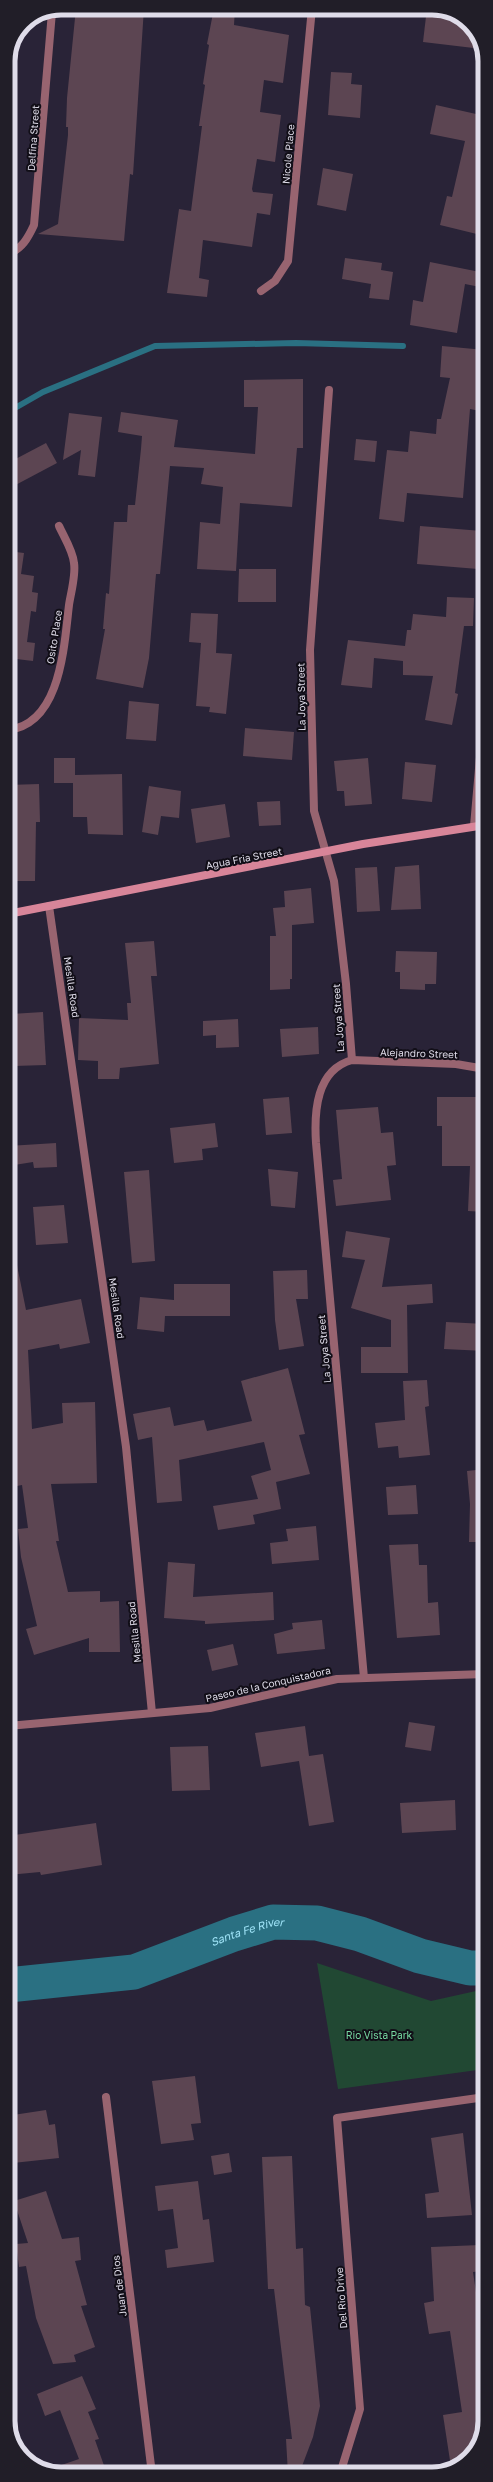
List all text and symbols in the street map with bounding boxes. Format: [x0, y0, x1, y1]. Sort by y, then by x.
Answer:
street label: Delfina Street [25, 105, 41, 171]
street label: Nicole Place [279, 124, 297, 184]
street label: Osito Place [44, 609, 64, 665]
street label: La Joya Street [294, 663, 308, 731]
street label: Agua Fria Street [205, 845, 283, 871]
street label: Mesilla Road [62, 956, 82, 1018]
street label: La Joya Street [330, 983, 346, 1053]
street label: Alejandro Street [380, 1046, 458, 1060]
street label: Mesilla Road [107, 1277, 127, 1339]
street label: La Joya Street [315, 1314, 333, 1384]
street label: Mesilla Road [125, 1601, 143, 1663]
street label: Paseo de la Conquistadora [204, 1664, 332, 1704]
water label: Santa Fe River [208, 1915, 285, 1948]
park label: Rio Vista Park [346, 2029, 413, 2041]
street label: Juan de Dios [109, 2255, 129, 2317]
street label: Del Rio Drive [333, 2267, 349, 2329]

